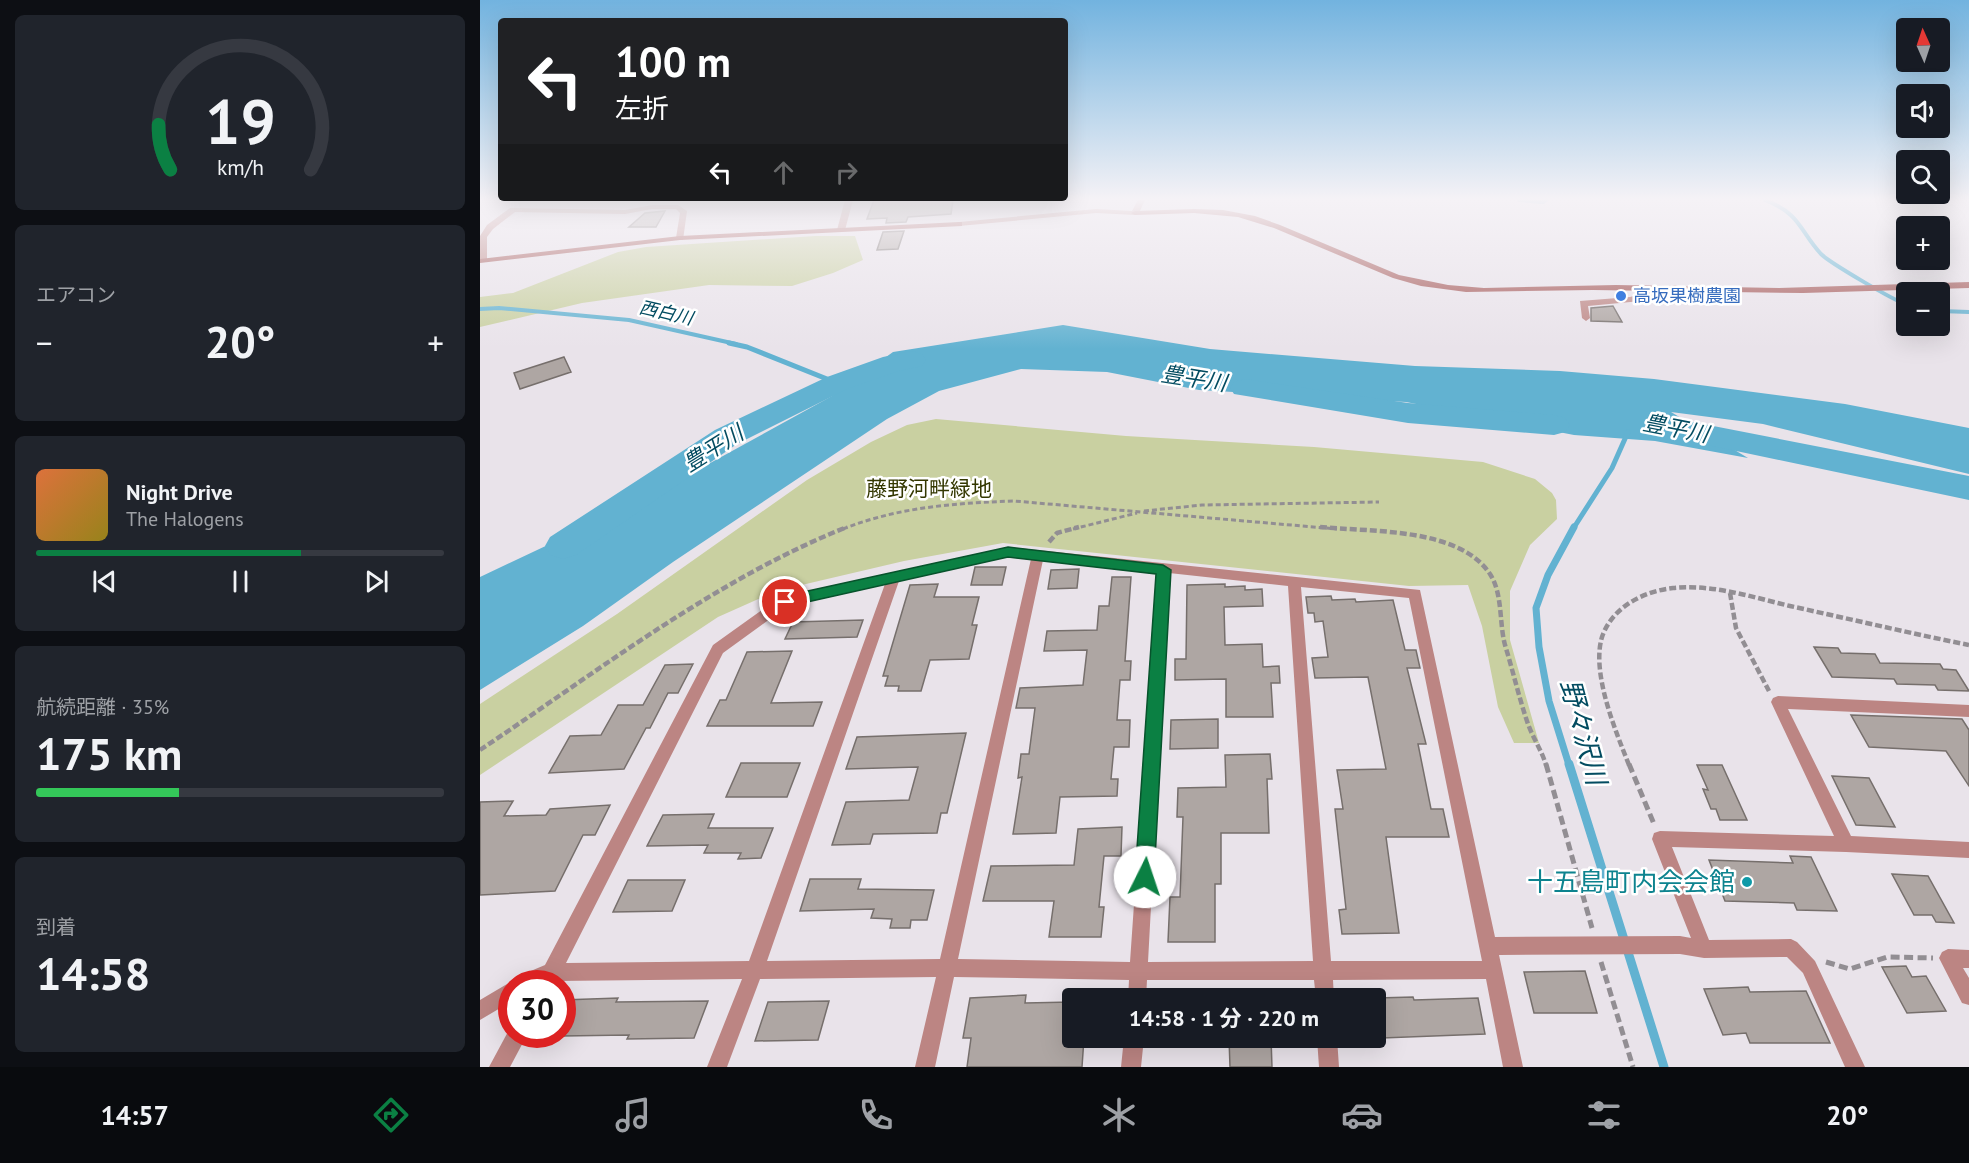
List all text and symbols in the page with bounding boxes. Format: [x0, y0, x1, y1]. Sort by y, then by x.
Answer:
north arrow [1896, 18, 1950, 72]
map controls [1896, 18, 1950, 336]
text: 100 m [615, 34, 731, 89]
icon: left [516, 42, 594, 120]
text: 19 [205, 80, 275, 161]
button: sound [1896, 84, 1950, 138]
text: 左折 [615, 91, 669, 125]
button: search [1896, 150, 1950, 204]
text: km/h [216, 153, 263, 181]
icon: left [704, 156, 737, 189]
icon: ahead [767, 156, 800, 189]
icon: right [830, 156, 863, 189]
button: + [1896, 216, 1950, 270]
text: エアコン [36, 282, 116, 308]
button: − [1896, 282, 1950, 336]
place label: 高坂果樹農園 [1633, 284, 1741, 307]
marker: 高坂果樹農園 [1614, 289, 1628, 303]
water label: 西白川 [637, 295, 697, 330]
text: 20° [205, 312, 275, 370]
text: − [36, 321, 53, 364]
text: + [427, 321, 444, 364]
water label: 豊平川 [1159, 359, 1231, 397]
water label: 豊平川 [1641, 408, 1713, 448]
water label: 豊平川 [678, 418, 750, 477]
park label: 藤野河畔緑地 [866, 475, 992, 502]
text: Night Drive [126, 478, 233, 506]
text: The Halogens [126, 506, 244, 532]
icon: previous [88, 565, 121, 598]
icon: pause [224, 565, 257, 598]
icon: next [360, 565, 393, 598]
pin [759, 576, 810, 627]
icon: arrive [768, 585, 801, 618]
water label: 野々沢川 [1554, 675, 1615, 791]
text: 航続距離 · 35% [36, 694, 169, 720]
text: 175 km [36, 724, 182, 782]
position arrow [1113, 845, 1177, 909]
place label: 十五島町内会会館 [1527, 865, 1735, 898]
marker: 十五島町内会会館 [1740, 875, 1754, 889]
text: 到着 [36, 914, 76, 940]
text: 14:58 [36, 944, 150, 1002]
speed limit sign: 30 [498, 970, 576, 1048]
text: 14:58 · 1 分 · 220 m [1129, 1004, 1319, 1032]
icon: directions [370, 1094, 412, 1136]
icon: music [612, 1094, 654, 1136]
icon: phone [855, 1094, 897, 1136]
icon: climate [1098, 1094, 1140, 1136]
icon: car [1341, 1094, 1383, 1136]
icon: filters [1583, 1094, 1625, 1136]
text: 14:57 [100, 1098, 169, 1132]
text: 20° [1826, 1098, 1869, 1132]

